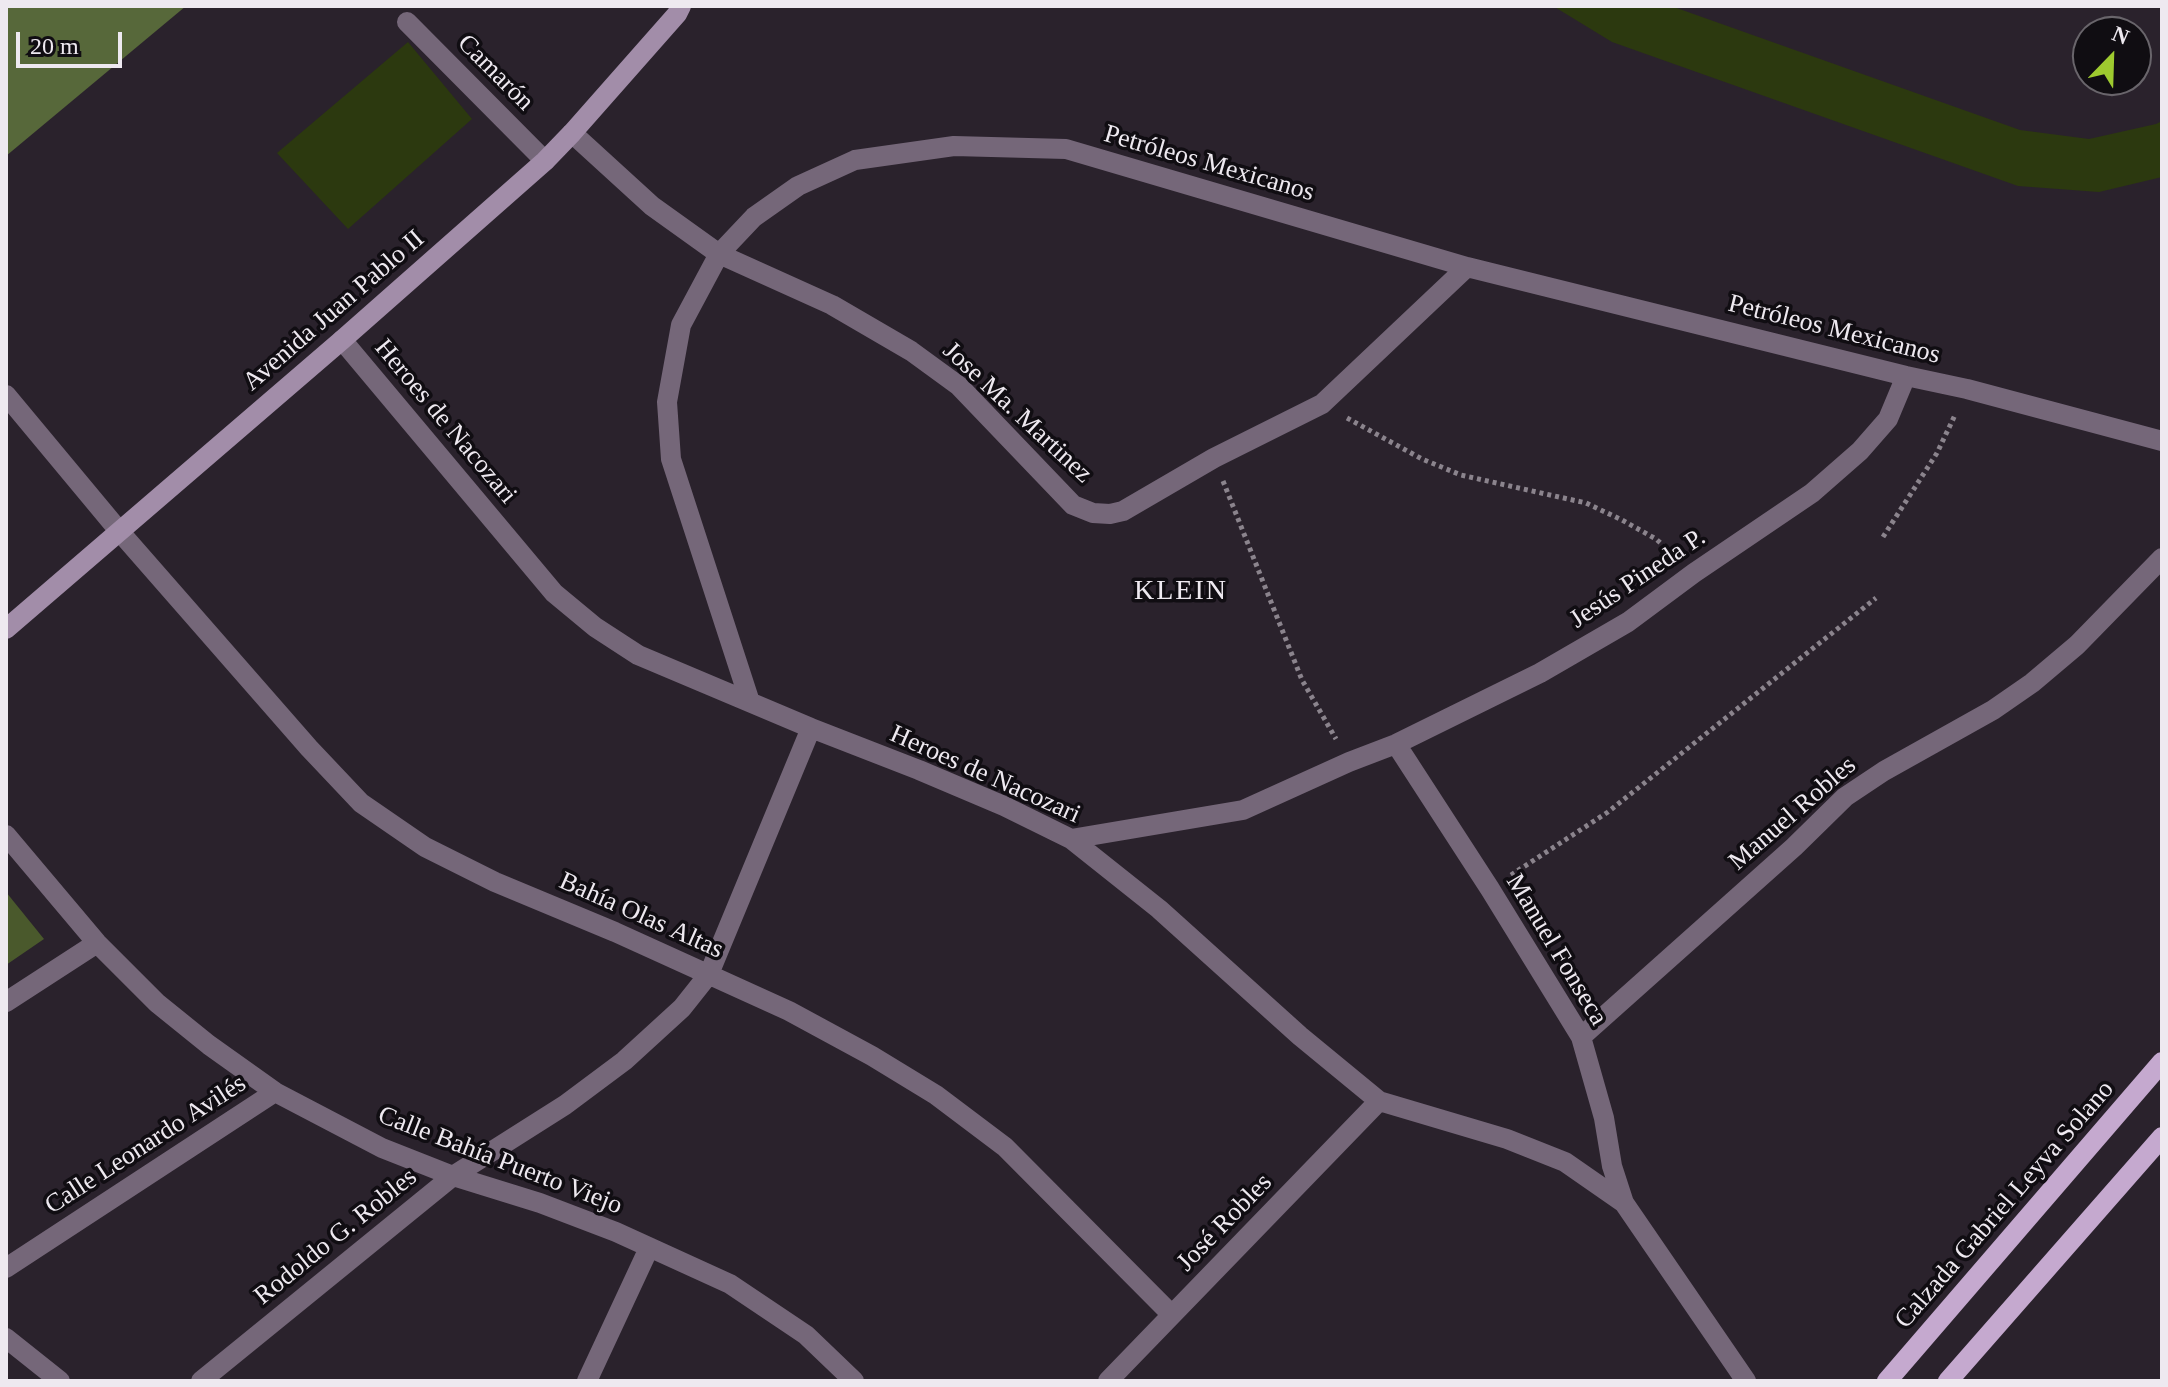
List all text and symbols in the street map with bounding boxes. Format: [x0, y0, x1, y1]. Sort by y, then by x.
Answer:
scale bar [20, 16, 126, 66]
north arrow [2072, 16, 2152, 96]
text: N [2109, 21, 2133, 50]
street label: Camarón [450, 28, 540, 118]
text: 20 m [30, 33, 79, 59]
street label: Petróleos Mexicanos [1100, 119, 1318, 209]
street label: Avenida Juan Pablo II [237, 224, 431, 398]
street label: Petróleos Mexicanos [1725, 289, 1943, 371]
street label: Heroes de Nacozari [367, 333, 523, 511]
street label: Jose Ma. Martinez [936, 336, 1098, 490]
street label: Jesús Pineda P. [1564, 522, 1712, 636]
district label: KLEIN [1134, 575, 1228, 609]
street label: Heroes de Nacozari [885, 719, 1085, 831]
street label: Manuel Robles [1723, 750, 1863, 878]
street label: Bahía Olas Altas [554, 866, 728, 966]
street label: Manuel Fonseca [1499, 869, 1613, 1031]
street label: Calle Leonardo Avilés [40, 1068, 252, 1222]
street label: Calzada Gabriel Leyva Solano [1889, 1075, 2121, 1335]
street label: Calle Bahía Puerto Viejo [373, 1100, 627, 1222]
street label: Rodoldo G. Robles [248, 1162, 424, 1312]
street label: José Robles [1171, 1168, 1279, 1278]

